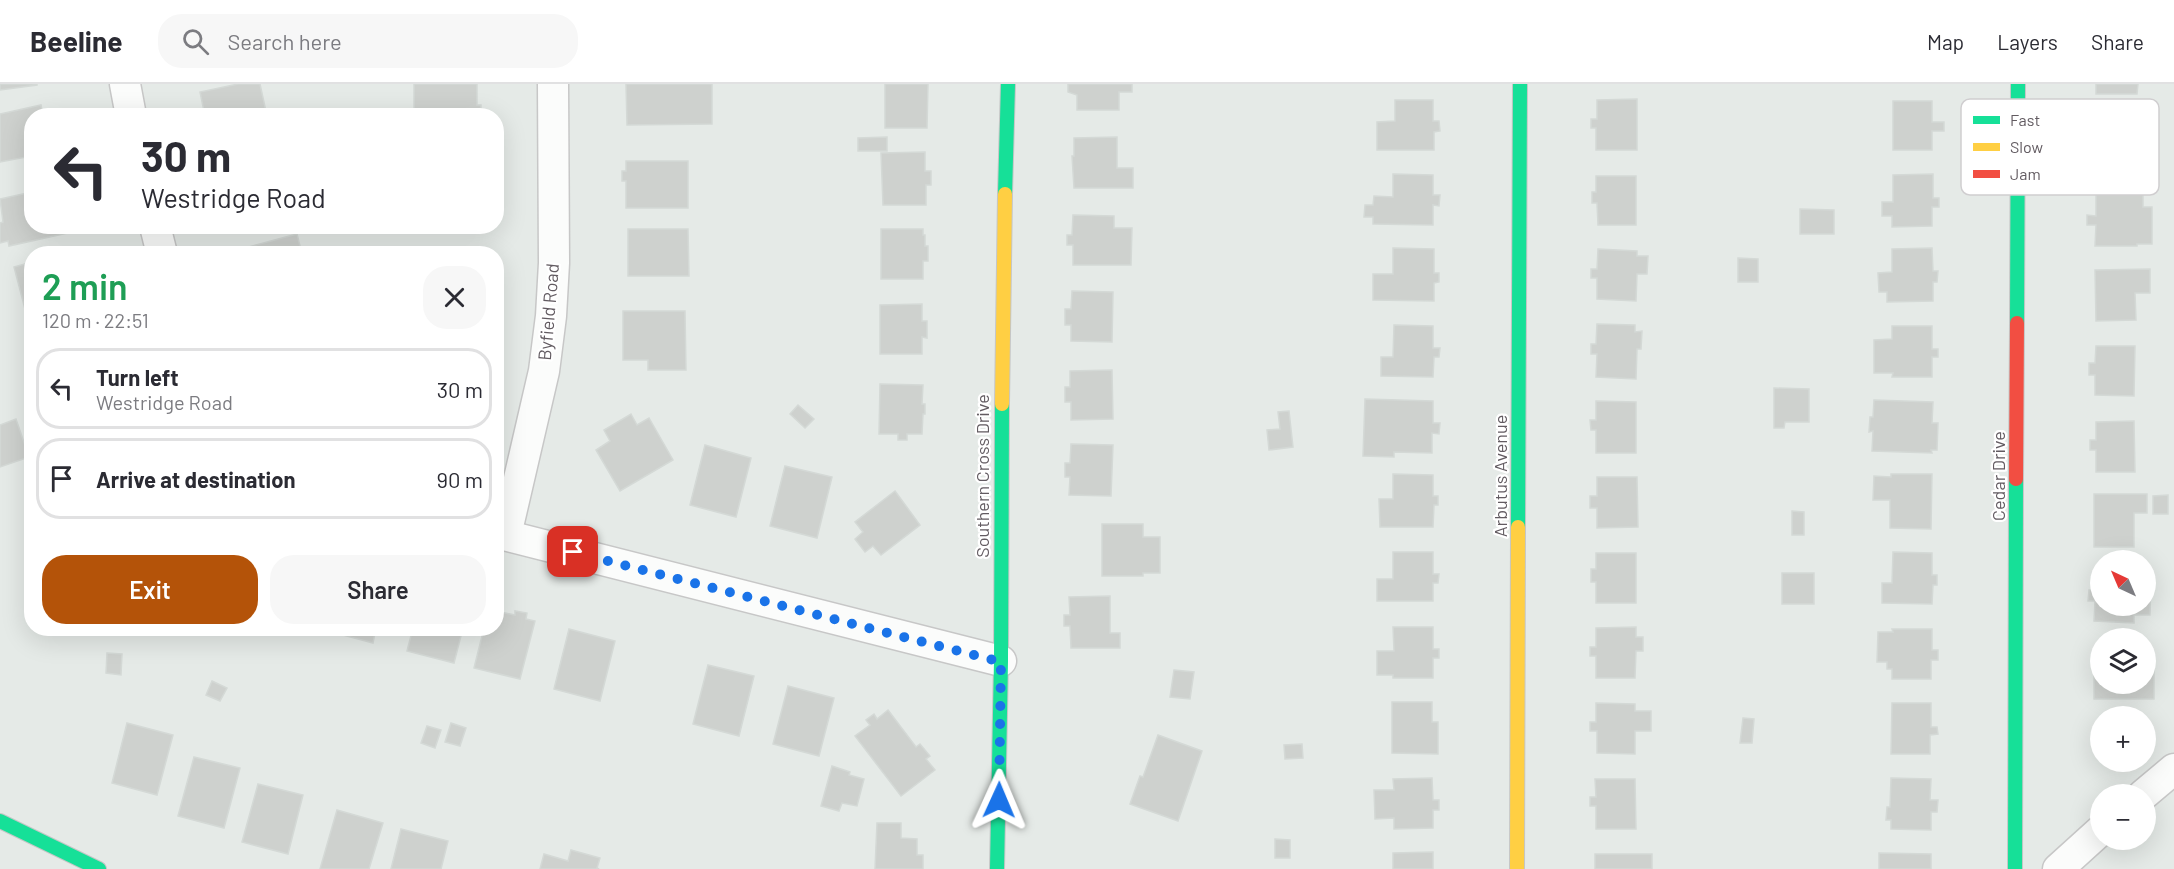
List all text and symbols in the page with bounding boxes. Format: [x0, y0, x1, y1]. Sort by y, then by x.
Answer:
search box [158, 14, 578, 68]
text: Beeline [30, 24, 122, 58]
icon: search [179, 25, 212, 58]
text: Search here [227, 28, 342, 54]
text: Map [1927, 29, 1964, 54]
text: Layers [1997, 29, 2058, 54]
text: Share [2091, 29, 2144, 54]
legend [1961, 99, 2159, 195]
text: Fast [2010, 110, 2040, 129]
text: 30 m [141, 130, 231, 180]
icon: left [42, 132, 120, 210]
text: Slow [2010, 137, 2043, 156]
text: Jam [2010, 164, 2041, 183]
text: Westridge Road [141, 181, 326, 213]
street label: Byfield Road [533, 262, 563, 361]
text: 2 min [42, 264, 128, 307]
button: close [423, 266, 486, 329]
text: 120 m · 22:51 [42, 308, 149, 332]
text: Turn left [96, 364, 179, 390]
icon: left [45, 372, 78, 405]
text: 30 m [437, 376, 483, 402]
text: Westridge Road [96, 390, 233, 414]
street label: Southern Cross Drive [971, 394, 993, 558]
street label: Arbutus Avenue [1489, 415, 1511, 537]
street label: Cedar Drive [1987, 431, 2009, 521]
icon: arrive [45, 462, 78, 495]
text: Arrive at destination [96, 466, 295, 492]
text: 90 m [437, 466, 483, 492]
pin [547, 526, 598, 577]
icon: arrive [556, 535, 589, 568]
north arrow [2090, 550, 2156, 616]
map controls [2090, 550, 2156, 850]
button: Exit [42, 555, 258, 624]
button: Share [270, 555, 486, 624]
button: layers [2090, 628, 2156, 694]
button: + [2090, 706, 2156, 772]
position arrow [967, 768, 1031, 832]
button: − [2090, 784, 2156, 850]

